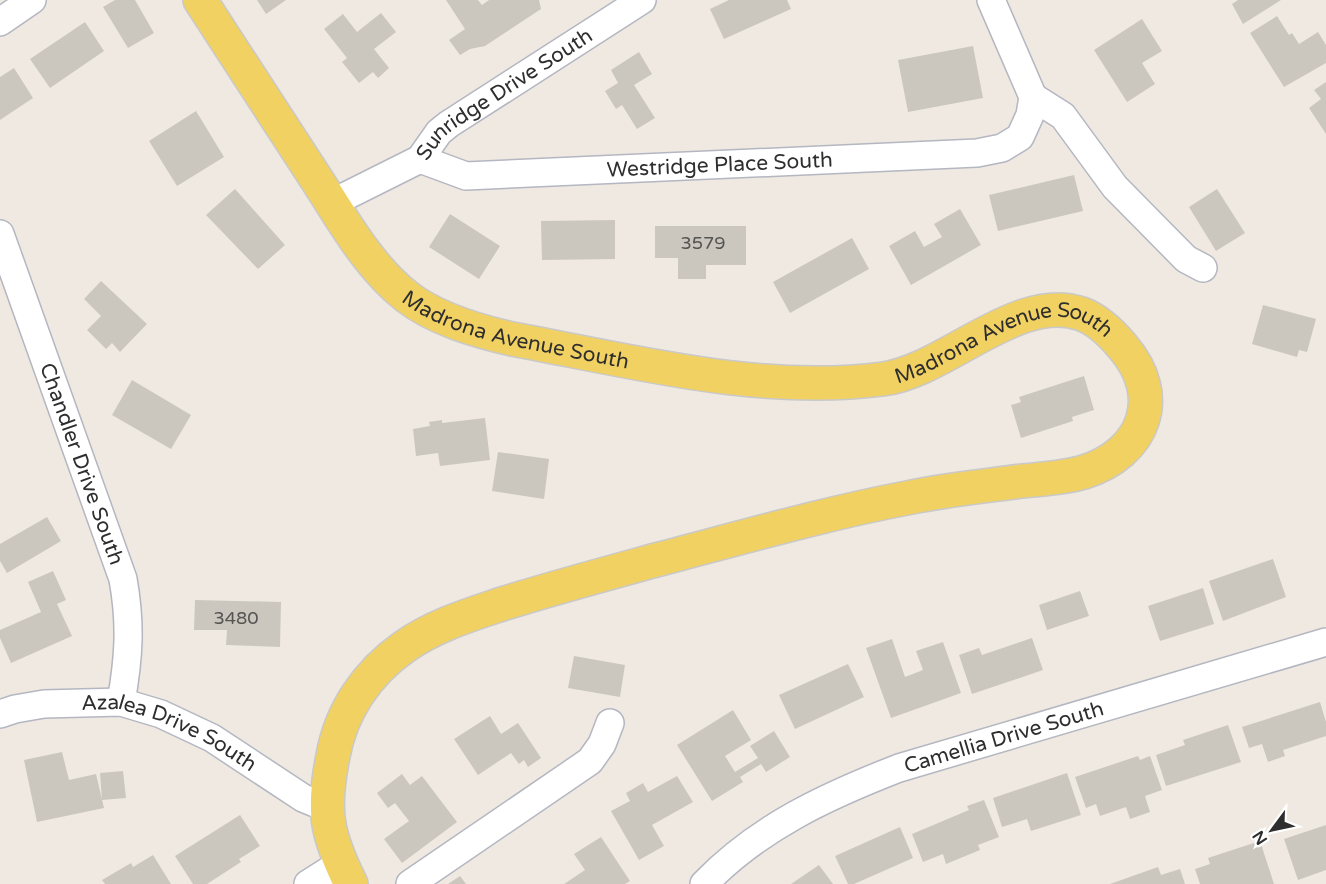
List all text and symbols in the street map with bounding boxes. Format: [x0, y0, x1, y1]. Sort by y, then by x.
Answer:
street label: Sunridge Drive South [411, 23, 597, 165]
street label: Westridge Place South [606, 148, 833, 183]
house number: 3579 [680, 232, 726, 254]
street label: Madrona Avenue South [397, 285, 631, 375]
street label: Madrona Avenue South [891, 298, 1118, 389]
street label: Chandler Drive South [34, 360, 129, 568]
house number: 3480 [213, 607, 259, 629]
street label: Azalea Drive South [81, 690, 261, 777]
street label: Camellia Drive South [901, 696, 1107, 779]
north arrow [1242, 800, 1302, 860]
text: N [1248, 827, 1272, 848]

